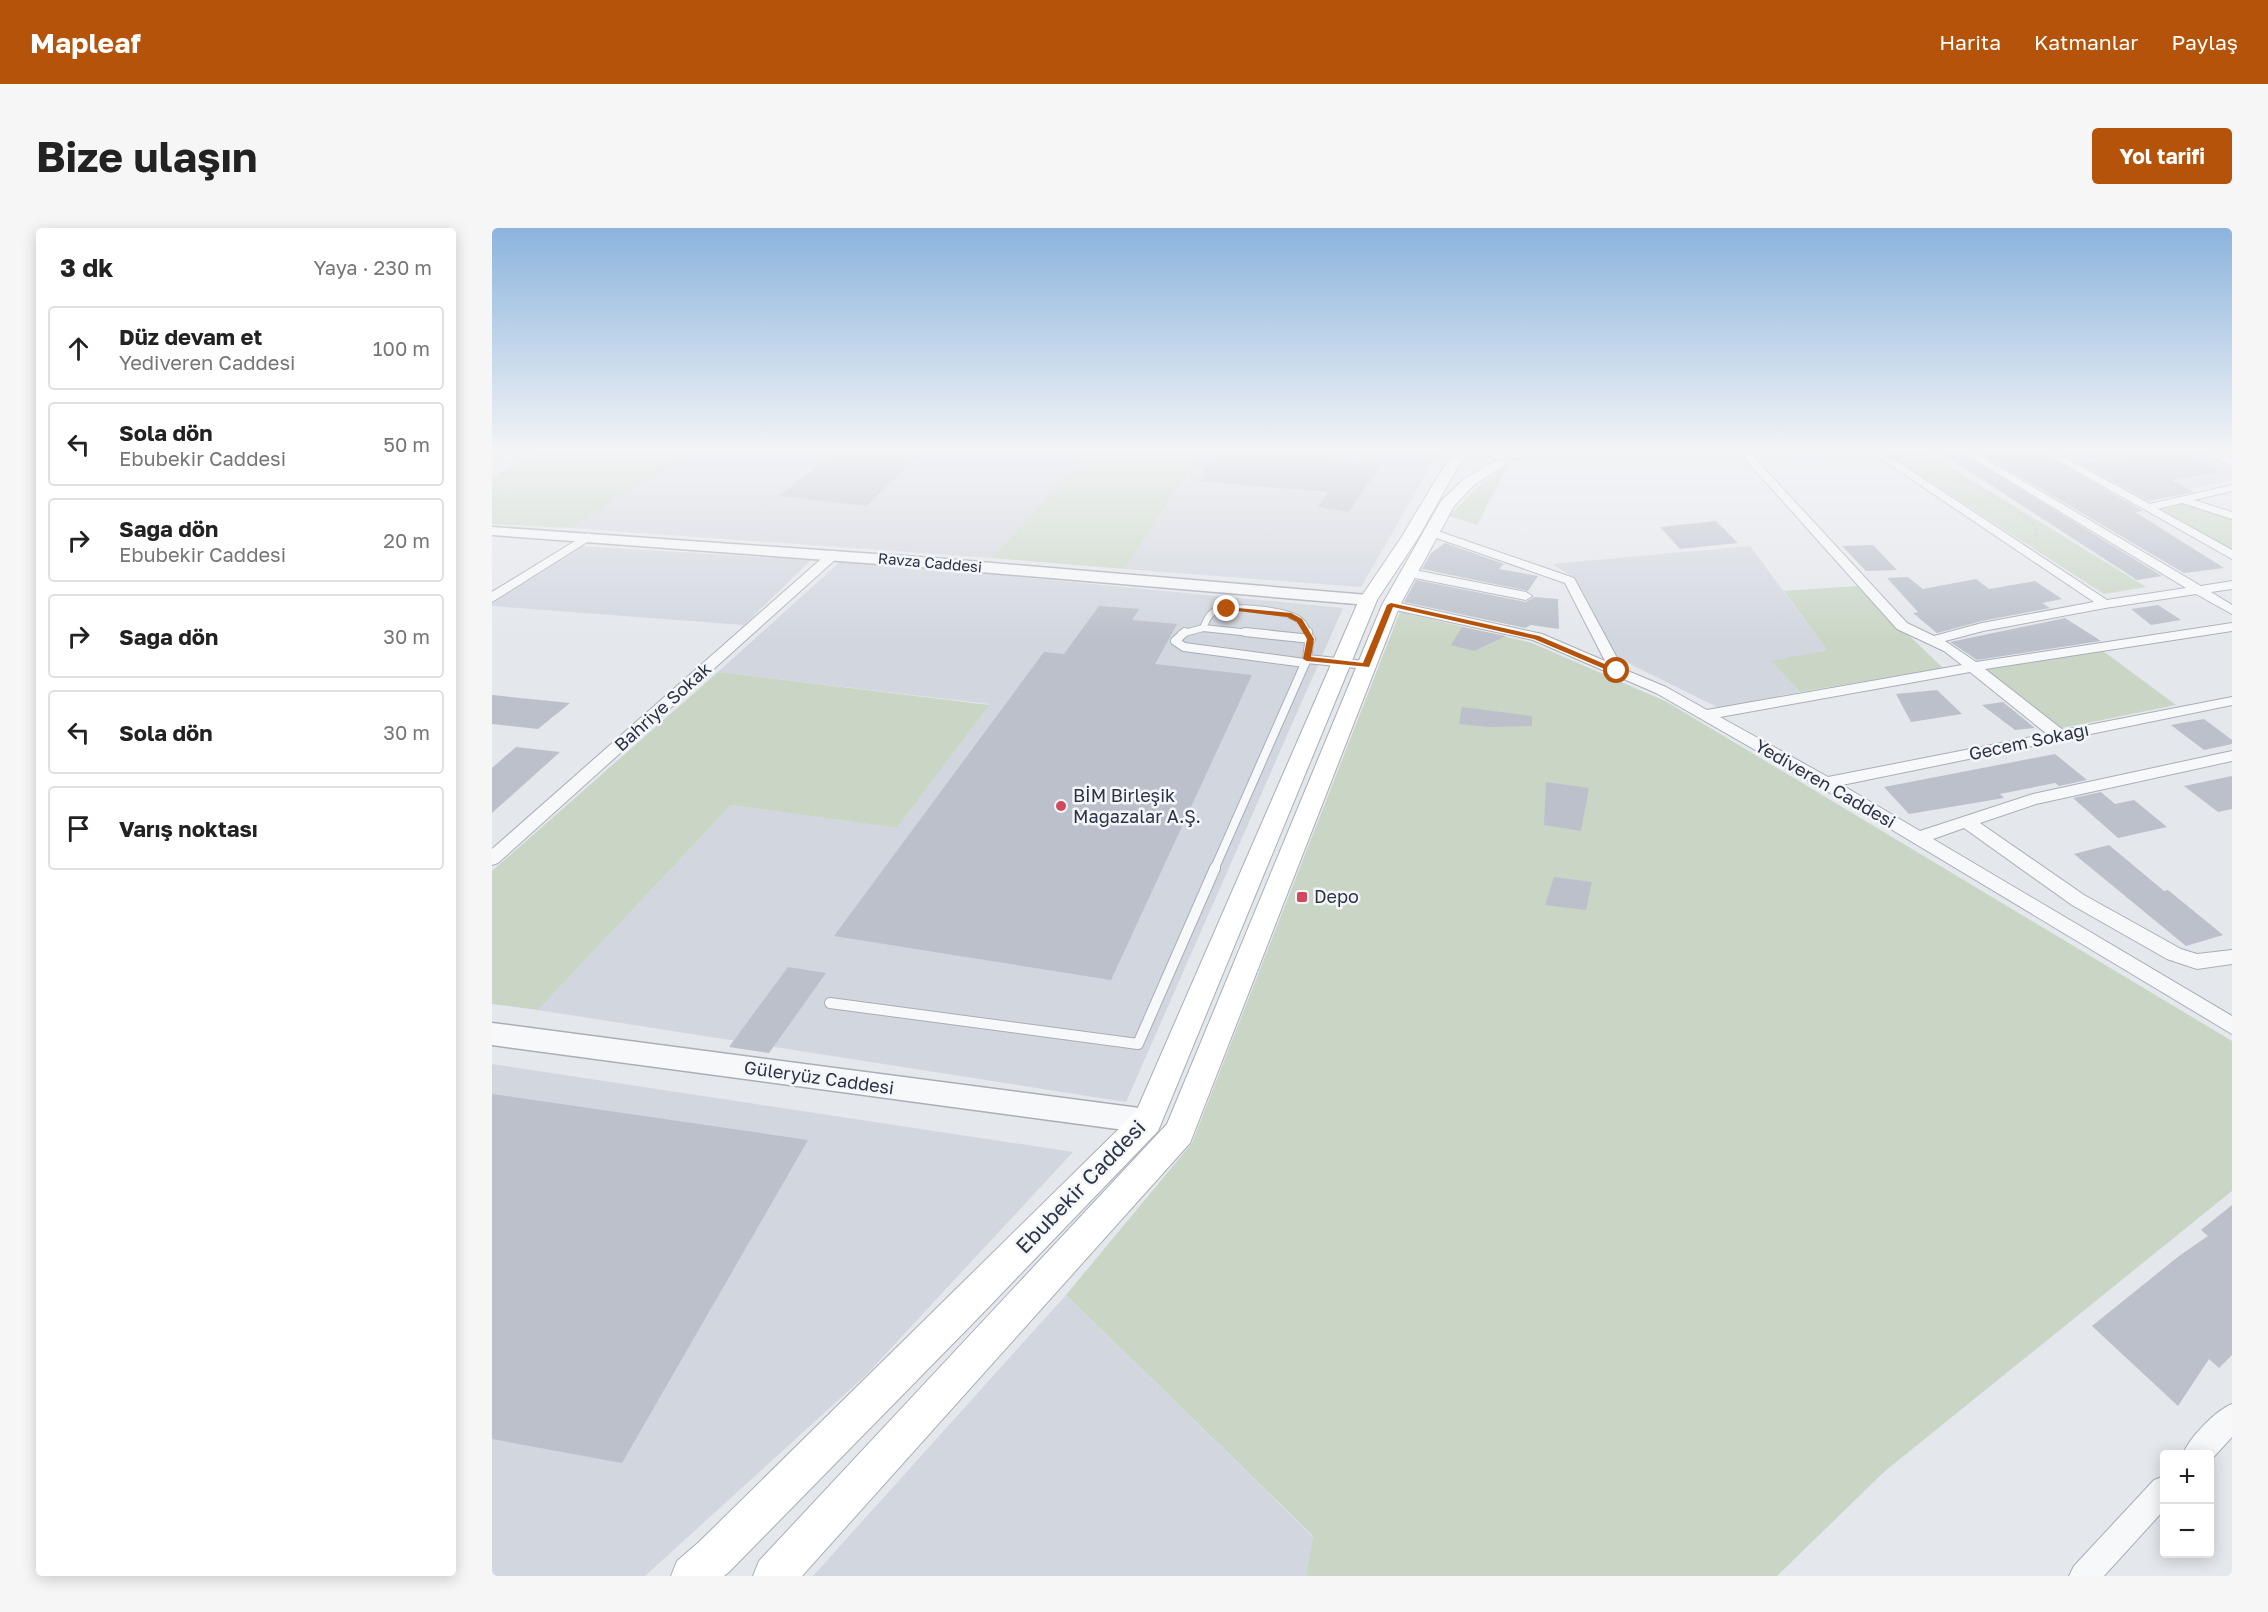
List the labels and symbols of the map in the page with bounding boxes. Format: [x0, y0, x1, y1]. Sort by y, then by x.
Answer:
street label: Ravza Caddesi [877, 548, 983, 576]
route end [1213, 595, 1239, 621]
street label: Bahriye Sokak [609, 657, 715, 755]
route start [1603, 657, 1629, 683]
street label: Gecem Sokağı [1967, 718, 2091, 764]
street label: Yediveren Caddesi [1751, 734, 1900, 832]
place label: BİM Birleşik Mağazalar A.Ş. [1073, 784, 1201, 827]
marker: BİM Birleşik Mağazalar A.Ş. [1054, 799, 1068, 813]
place label: Depo [1314, 885, 1359, 907]
marker: Depo [1295, 890, 1309, 904]
street label: Güleryüz Caddesi [743, 1056, 896, 1098]
street label: Ebubekir Caddesi [1010, 1114, 1151, 1258]

